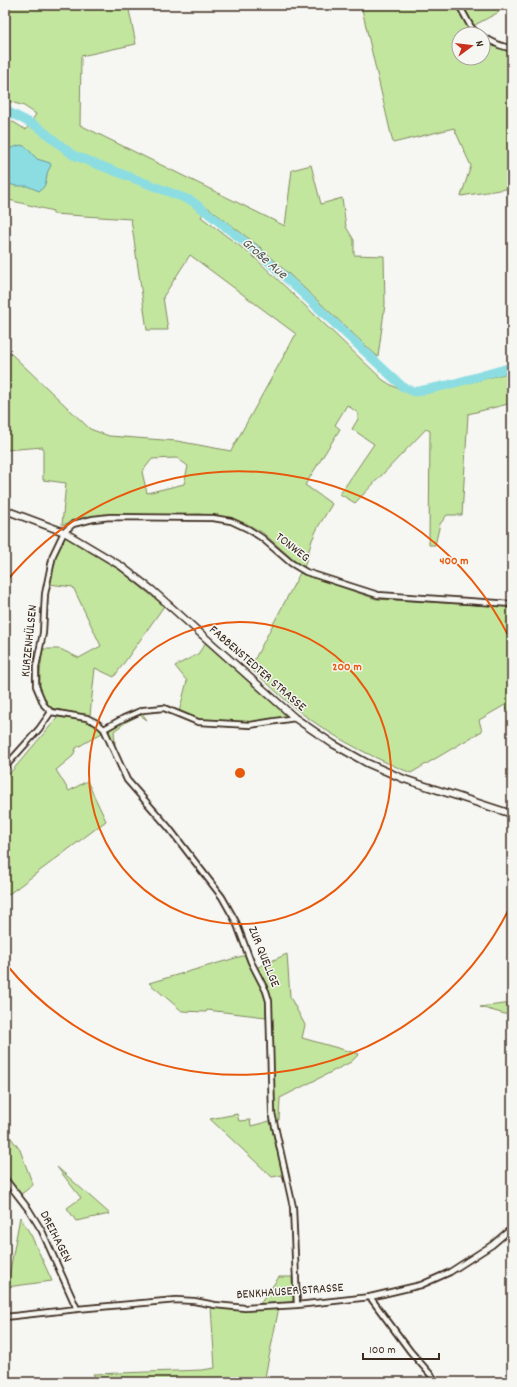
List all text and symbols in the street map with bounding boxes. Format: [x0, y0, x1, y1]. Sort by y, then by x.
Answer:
north arrow [451, 26, 491, 66]
text: N [470, 39, 487, 49]
water label: Große Aue [237, 234, 292, 285]
street label: TONWEG [271, 529, 313, 567]
text: 400 m [439, 553, 469, 570]
street label: KURZENHÜLSEN [17, 604, 43, 678]
street label: FABBENSTEDTER STRASSE [204, 621, 310, 717]
text: 200 m [332, 659, 362, 676]
centre of rings [233, 766, 247, 780]
street label: ZUR QUELLGE [242, 924, 284, 990]
street label: DREIHAGEN [34, 1208, 76, 1266]
street label: BENKHAUSER STRASSE [236, 1279, 344, 1305]
scale bar [363, 1335, 439, 1361]
text: 100 m [369, 1342, 396, 1359]

